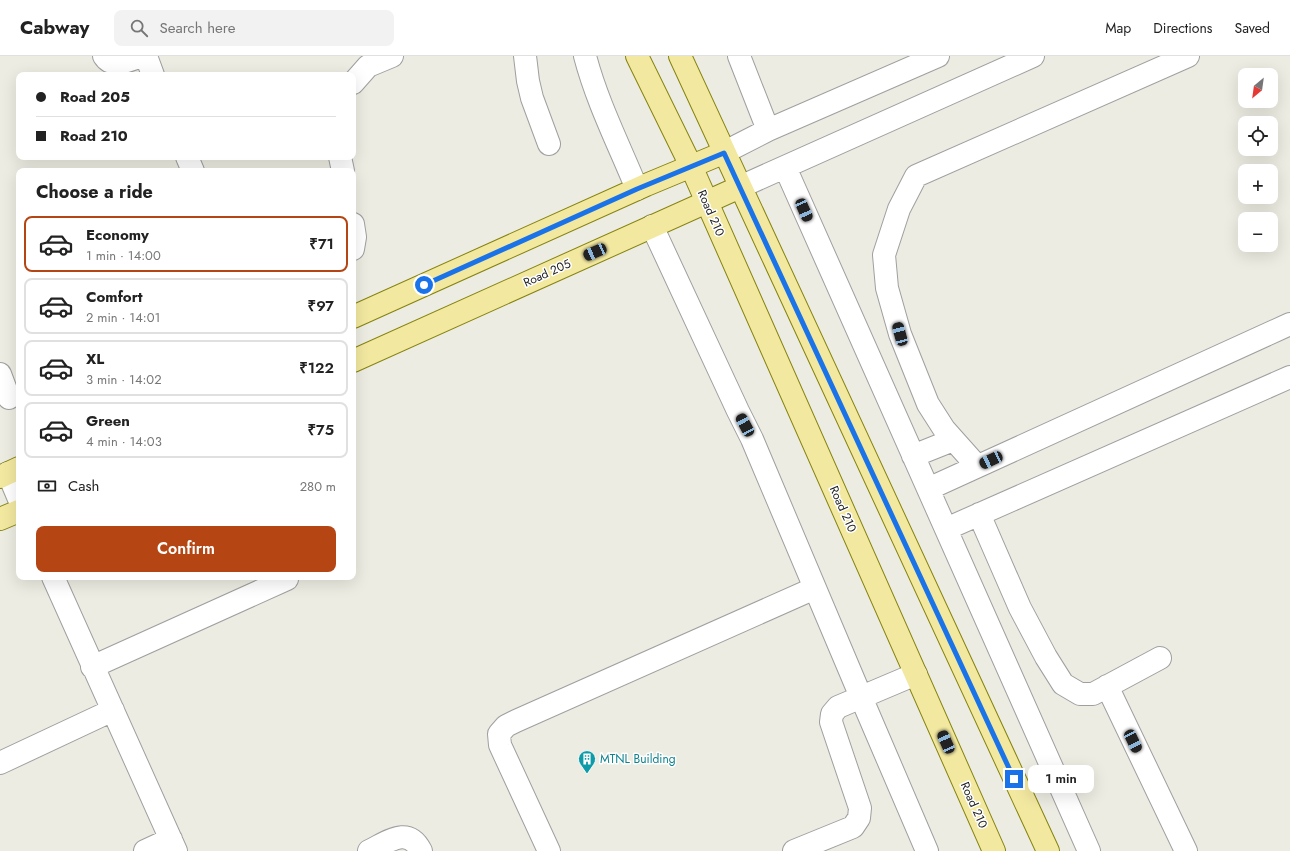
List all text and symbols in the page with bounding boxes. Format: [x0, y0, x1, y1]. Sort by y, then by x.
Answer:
search box [114, 10, 394, 46]
text: Cabway [20, 14, 90, 41]
icon: search [128, 17, 150, 39]
text: Search here [160, 17, 235, 39]
text: Map [1105, 18, 1131, 38]
text: Directions [1153, 18, 1213, 38]
text: Saved [1235, 18, 1270, 38]
north arrow [1238, 68, 1278, 108]
map controls [1238, 68, 1278, 252]
text: Road 205 [60, 86, 130, 108]
button: locate [1238, 116, 1278, 156]
text: Road 210 [60, 125, 128, 147]
button: + [1238, 164, 1278, 204]
text: Choose a ride [36, 179, 153, 205]
street label: Road 210 [693, 187, 729, 239]
car [794, 197, 814, 223]
button: − [1238, 212, 1278, 252]
text: Economy [86, 224, 149, 246]
icon: car [38, 226, 74, 262]
text: ₹71 [309, 233, 334, 255]
car [582, 242, 608, 262]
text: 1 min · 14:00 [86, 246, 161, 265]
street label: Road 205 [520, 254, 574, 291]
route start [415, 276, 433, 294]
text: Comfort [86, 286, 143, 308]
icon: car [38, 288, 74, 324]
text: ₹97 [308, 295, 334, 317]
text: 2 min · 14:01 [86, 308, 160, 327]
car [891, 321, 909, 347]
text: XL [86, 348, 104, 370]
icon: car [38, 350, 74, 386]
text: ₹122 [299, 357, 334, 379]
text: 3 min · 14:02 [86, 370, 162, 389]
text: Green [86, 410, 130, 432]
icon: car [38, 412, 74, 448]
car [734, 412, 756, 438]
text: ₹75 [307, 419, 334, 441]
text: 4 min · 14:03 [86, 432, 162, 451]
car [978, 449, 1004, 471]
icon: cash [36, 475, 58, 497]
text: Cash [68, 475, 99, 497]
text: 280 m [300, 477, 336, 496]
street label: Road 210 [825, 483, 861, 535]
button: Confirm [36, 526, 336, 572]
car [1122, 728, 1144, 754]
car [936, 729, 956, 755]
building icon: MTNL Building [577, 749, 597, 774]
place label: MTNL Building [600, 750, 676, 768]
callout: 1 min [1028, 765, 1094, 793]
text: 1 min [1045, 769, 1077, 788]
route end [1005, 770, 1023, 788]
street label: Road 210 [956, 779, 992, 831]

